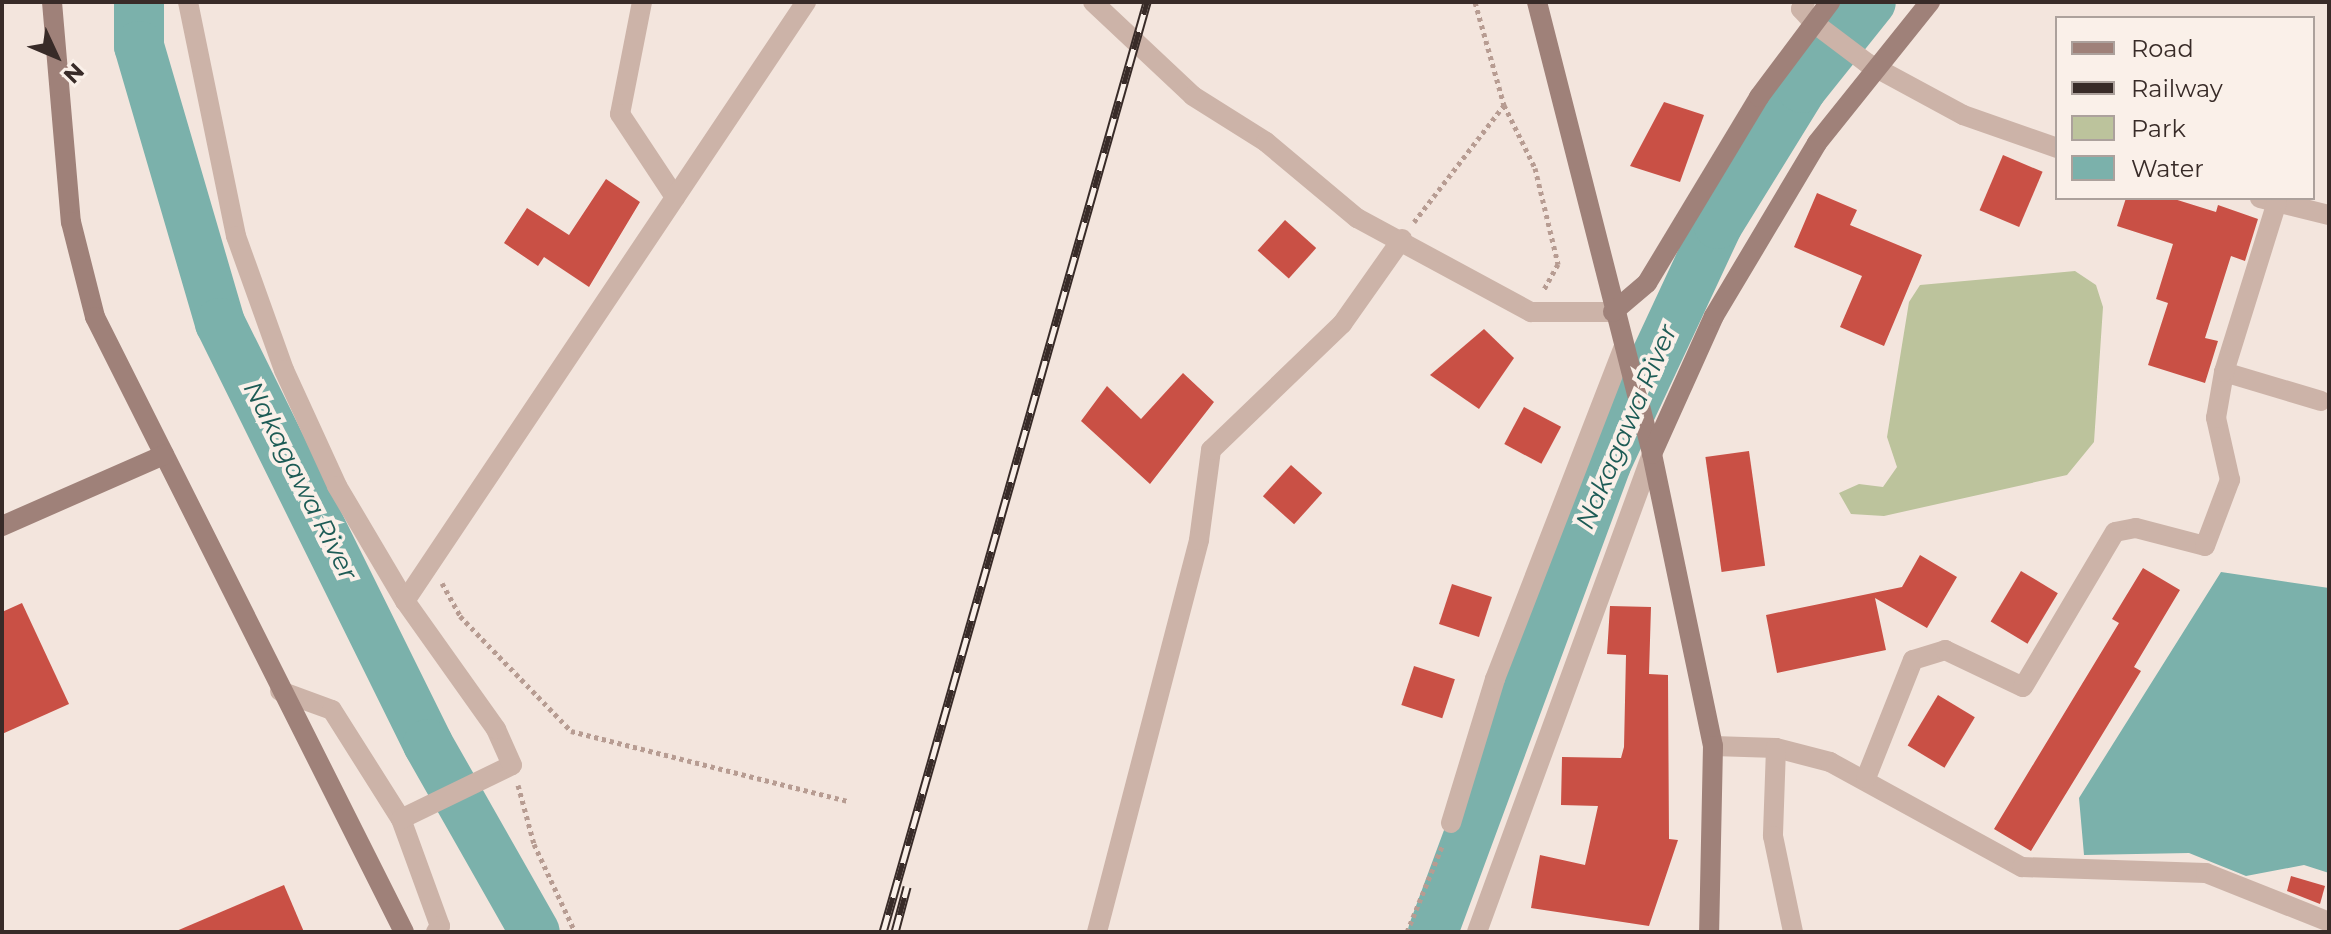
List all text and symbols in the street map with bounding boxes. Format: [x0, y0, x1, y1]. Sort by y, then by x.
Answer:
north arrow [16, 16, 96, 96]
legend [2055, 16, 2315, 200]
text: Road [2131, 34, 2194, 63]
text: N [58, 57, 90, 89]
text: Railway [2131, 74, 2223, 103]
text: Park [2131, 114, 2186, 143]
text: Water [2131, 154, 2204, 183]
water label: Nakagawa River [1570, 320, 1684, 534]
water label: Nakagawa River [236, 376, 364, 586]

